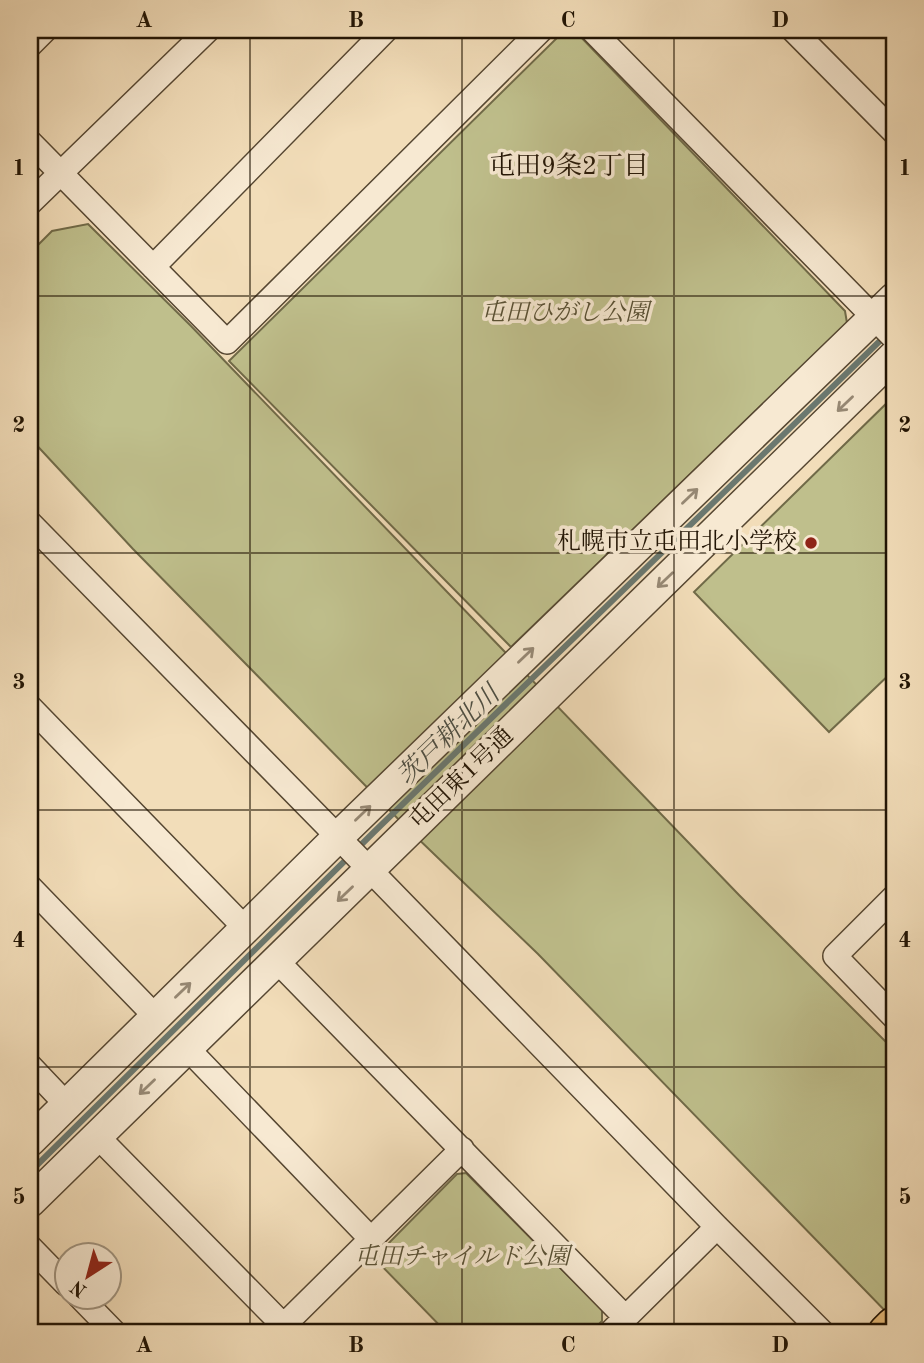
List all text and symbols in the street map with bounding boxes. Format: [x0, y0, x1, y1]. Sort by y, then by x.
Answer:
text: A [135, 9, 153, 32]
text: B [348, 9, 364, 32]
text: C [560, 9, 576, 32]
text: D [771, 9, 789, 32]
district label: 屯田9条2丁目 [489, 152, 649, 180]
text: 1 [12, 157, 26, 180]
text: 1 [898, 157, 912, 180]
park label: 屯田ひがし公園 [481, 299, 653, 326]
one-way arrow [837, 396, 854, 413]
text: 2 [12, 414, 26, 437]
text: 2 [898, 414, 912, 437]
one-way arrow [681, 488, 698, 505]
place label: 札幌市立屯田北小学校 [557, 528, 797, 555]
marker: 札幌市立屯田北小学校 [803, 535, 819, 551]
one-way arrow [657, 572, 674, 589]
one-way arrow [517, 646, 534, 663]
text: 3 [12, 671, 26, 694]
text: 3 [898, 671, 912, 694]
water label: 茨戸耕北川 [392, 678, 507, 791]
street label: 屯田東1号通 [403, 722, 519, 834]
one-way arrow [354, 804, 371, 821]
one-way arrow [337, 885, 354, 902]
text: 4 [12, 929, 26, 952]
text: 4 [898, 929, 912, 952]
one-way arrow [174, 981, 191, 998]
one-way arrow [139, 1078, 156, 1095]
text: 5 [12, 1186, 26, 1209]
text: 5 [898, 1186, 912, 1209]
north arrow [52, 1240, 122, 1310]
park label: 屯田チャイルド公園 [354, 1243, 574, 1270]
text: N [68, 1275, 91, 1300]
text: A [135, 1334, 153, 1357]
text: B [348, 1334, 364, 1357]
text: C [560, 1334, 576, 1357]
text: D [771, 1334, 789, 1357]

